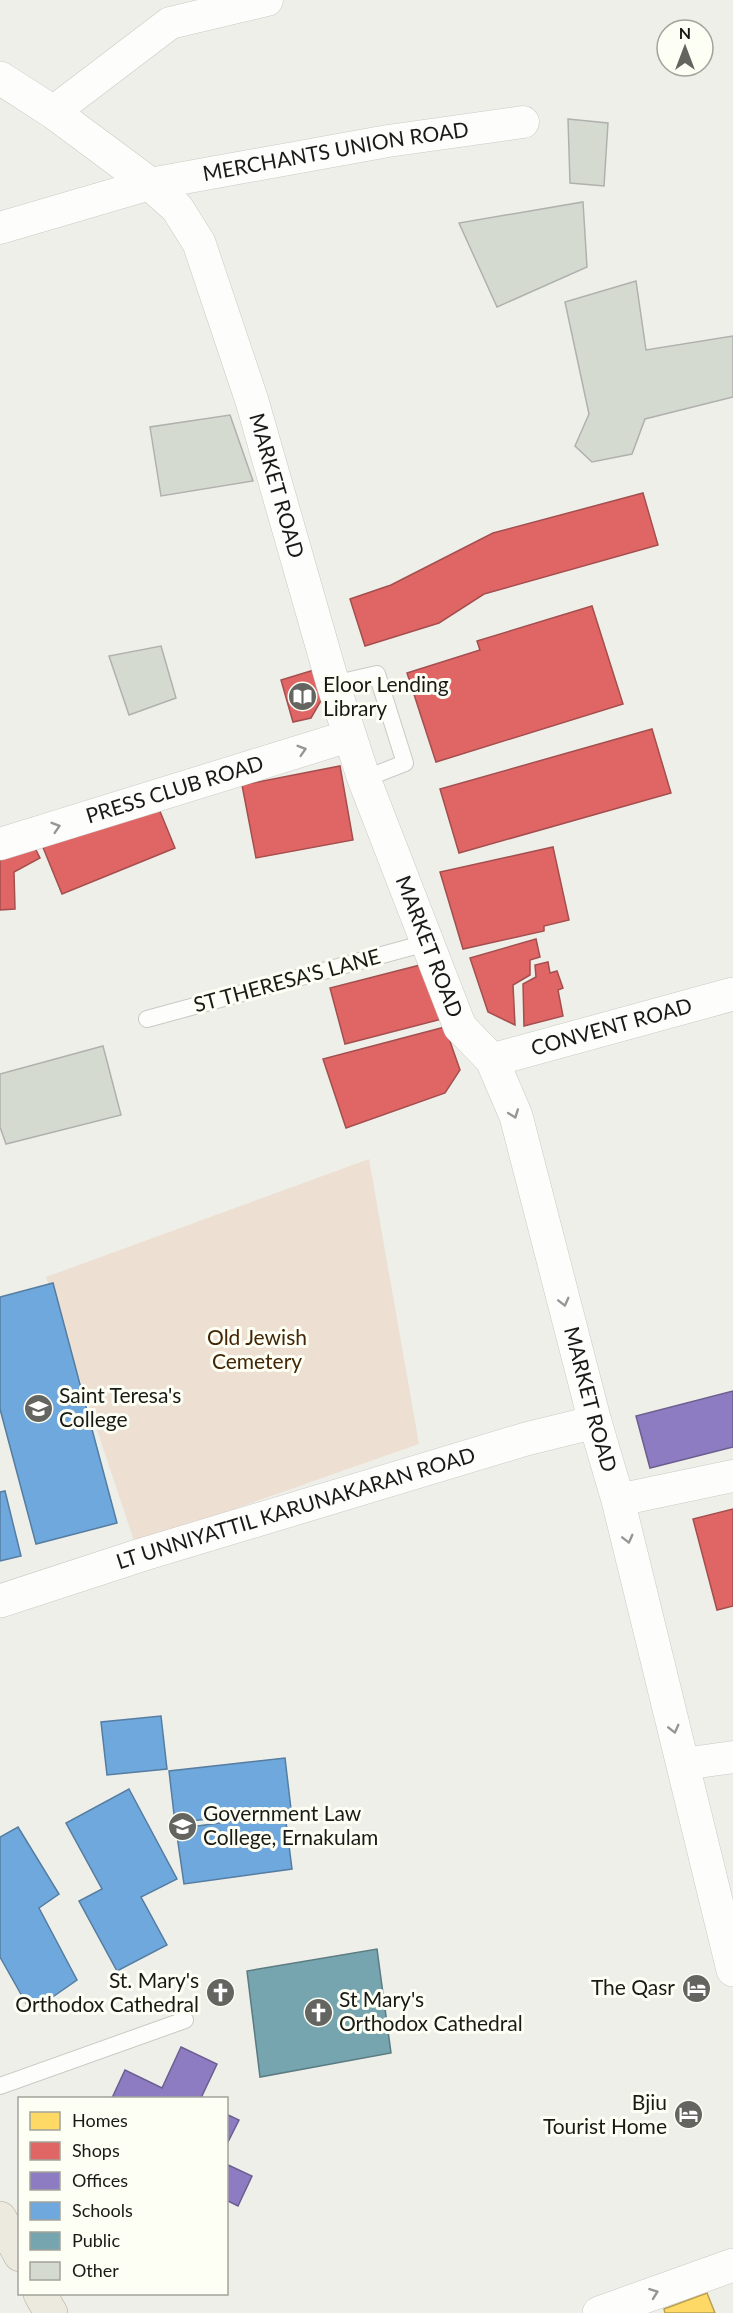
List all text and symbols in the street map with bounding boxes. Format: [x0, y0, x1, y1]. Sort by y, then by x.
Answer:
north arrow [655, 18, 715, 78]
text: N [679, 23, 691, 42]
street label: MERCHANTS UNION ROAD [201, 116, 470, 185]
street label: MARKET ROAD [245, 410, 310, 561]
place label: Eloor Lending Library [323, 671, 449, 720]
library icon: Eloor Lending Library [286, 681, 318, 713]
one-way arrow [296, 745, 307, 757]
street label: PRESS CLUB ROAD [83, 749, 266, 828]
one-way arrow [50, 822, 61, 834]
street label: MARKET ROAD [392, 872, 469, 1020]
street label: ST THERESA'S LANE [191, 943, 383, 1016]
street label: CONVENT ROAD [528, 992, 694, 1060]
one-way arrow [507, 1108, 520, 1118]
one-way arrow [557, 1297, 570, 1307]
park label: Old Jewish Cemetery [207, 1324, 307, 1373]
street label: MARKET ROAD [560, 1324, 623, 1475]
place label: Saint Teresa's College [59, 1382, 181, 1431]
school or university icon: Saint Teresa's College [22, 1392, 54, 1424]
street label: LT UNNIYATTIL KARUNAKARAN ROAD [113, 1441, 478, 1573]
one-way arrow [620, 1534, 633, 1544]
one-way arrow [667, 1723, 680, 1733]
place label: Government Law College, Ernakulam [203, 1800, 378, 1849]
school or university icon: Government Law College, Ernakulam [166, 1810, 198, 1842]
place label: St. Mary's Orthodox Cathedral [15, 1967, 199, 2016]
hotel icon: The Qasr [680, 1972, 712, 2004]
place label: The Qasr [591, 1974, 675, 1999]
church icon: St. Mary's Orthodox Cathedral [204, 1977, 236, 2009]
place label: St Mary's Orthodox Cathedral [339, 1986, 523, 2035]
church icon: St Mary's Orthodox Cathedral [302, 1996, 334, 2028]
place label: Bjiu Tourist Home [543, 2089, 667, 2138]
legend [18, 2097, 228, 2295]
hotel icon: Bjiu Tourist Home [672, 2099, 704, 2131]
text: Homes [72, 2109, 128, 2131]
text: Shops [72, 2139, 120, 2161]
text: Offices [72, 2169, 128, 2191]
text: Schools [72, 2199, 133, 2221]
text: Public [72, 2229, 120, 2251]
text: Other [72, 2259, 119, 2281]
one-way arrow [648, 2288, 659, 2301]

